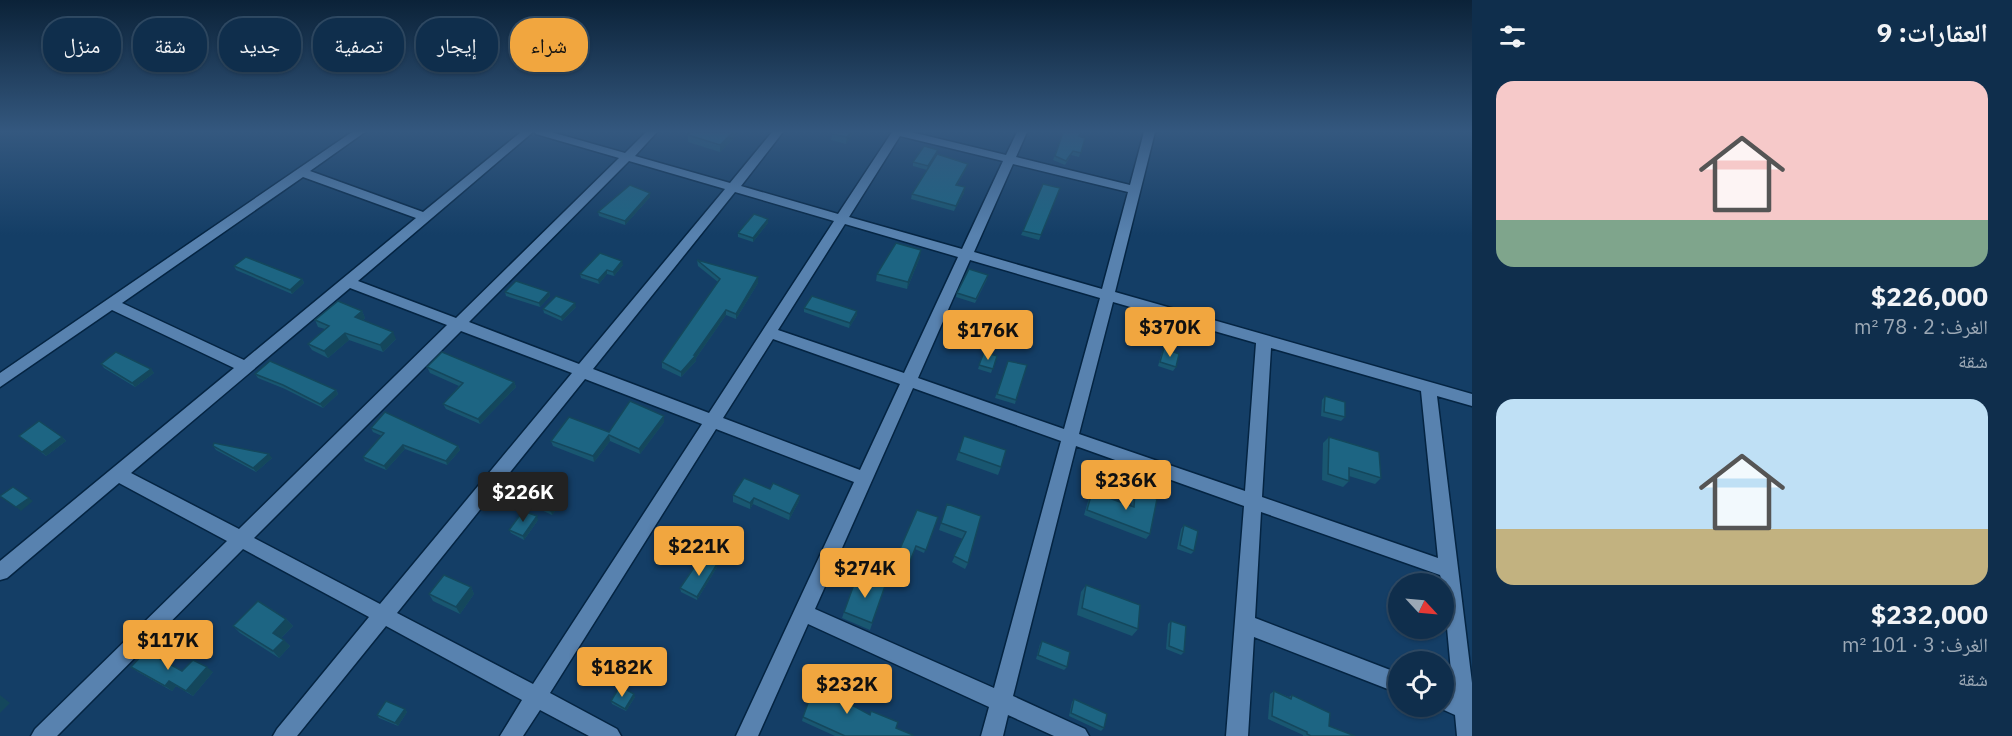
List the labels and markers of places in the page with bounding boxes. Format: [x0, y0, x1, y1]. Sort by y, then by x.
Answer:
pin: $370K [1128, 307, 1212, 358]
pin: $176K [946, 310, 1030, 361]
pin: $236K [1084, 460, 1168, 511]
pin: $226K [481, 472, 565, 523]
pin: $221K [657, 526, 741, 577]
pin: $274K [823, 548, 907, 599]
pin: $117K [126, 620, 210, 671]
pin: $182K [580, 647, 664, 698]
pin: $232K [805, 664, 889, 715]

